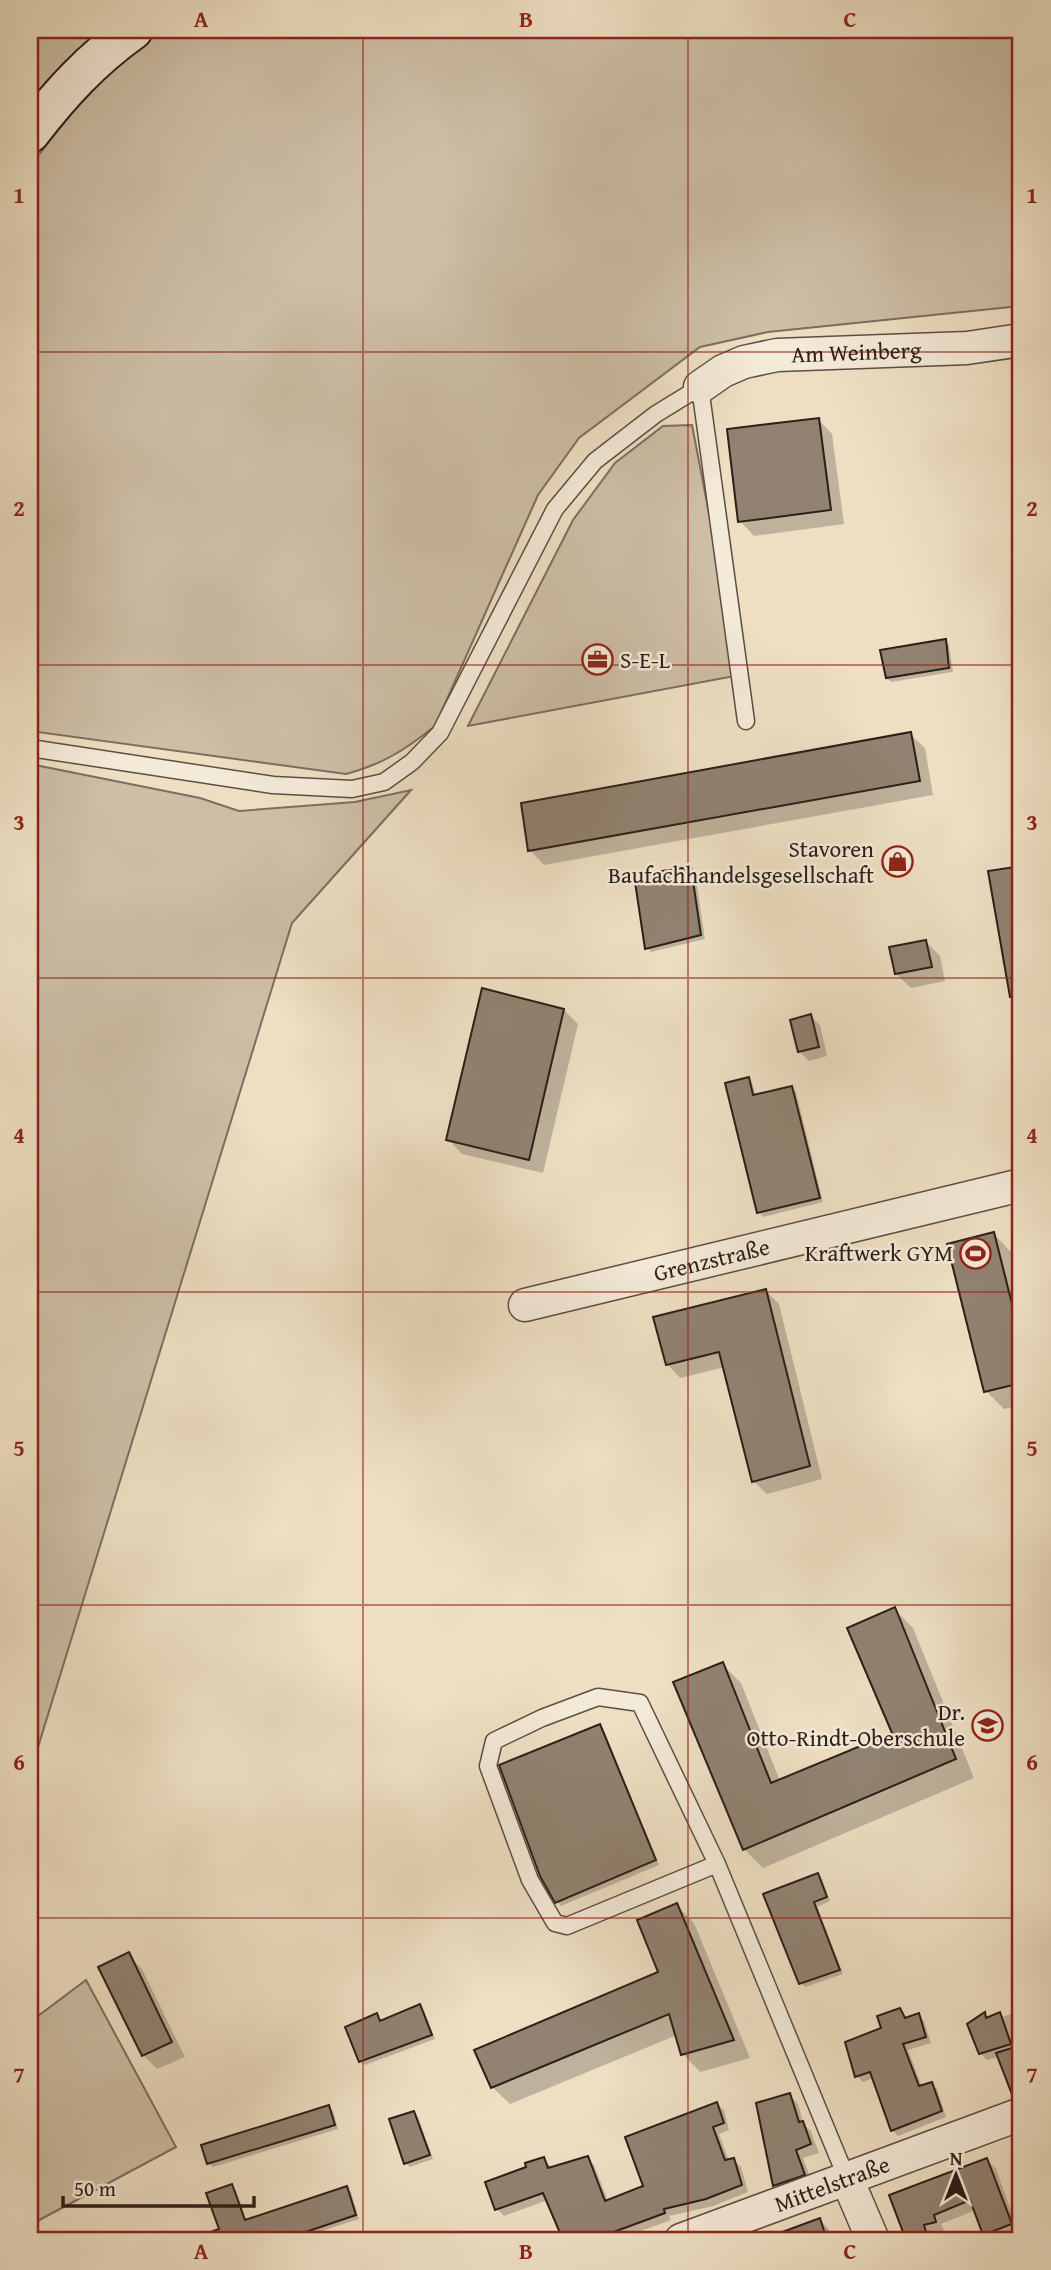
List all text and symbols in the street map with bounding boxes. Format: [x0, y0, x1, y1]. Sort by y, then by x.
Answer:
text: A [194, 2, 209, 35]
text: B [519, 2, 533, 35]
text: C [843, 2, 857, 35]
text: 1 [13, 178, 25, 211]
text: 1 [1026, 178, 1038, 211]
street label: Am Weinberg [791, 333, 923, 370]
text: 2 [13, 491, 25, 524]
text: 2 [1026, 491, 1038, 524]
office icon: S-E-L [580, 643, 614, 677]
place label: S-E-L [620, 643, 670, 676]
text: 3 [13, 805, 25, 838]
text: 3 [1026, 805, 1038, 838]
place label: Stavoren Baufachhandelsgesellschaft [608, 832, 874, 891]
shop icon: Stavoren Baufachhandelsgesellschaft [880, 845, 914, 879]
text: 4 [13, 1118, 25, 1151]
text: 4 [1026, 1118, 1038, 1151]
street label: Grenzstraße [650, 1229, 773, 1289]
place label: Kraftwerk GYM [805, 1236, 953, 1269]
sports icon: Kraftwerk GYM [959, 1236, 993, 1270]
text: 5 [13, 1431, 25, 1464]
text: 5 [1026, 1431, 1038, 1464]
place label: Dr. Otto-Rindt-Oberschule [747, 1695, 965, 1754]
school or university icon: Dr. Otto-Rindt-Oberschule [971, 1708, 1005, 1742]
text: 6 [13, 1745, 25, 1778]
text: 6 [1026, 1745, 1038, 1778]
text: 7 [13, 2058, 25, 2091]
text: 7 [1026, 2058, 1038, 2091]
north arrow [922, 2140, 992, 2210]
text: N [950, 2144, 963, 2172]
street label: Mittelstraße [770, 2147, 894, 2220]
scale bar [63, 2165, 254, 2209]
text: 50 m [74, 2173, 116, 2204]
text: A [194, 2234, 209, 2267]
text: B [519, 2234, 533, 2267]
text: C [843, 2234, 857, 2267]

